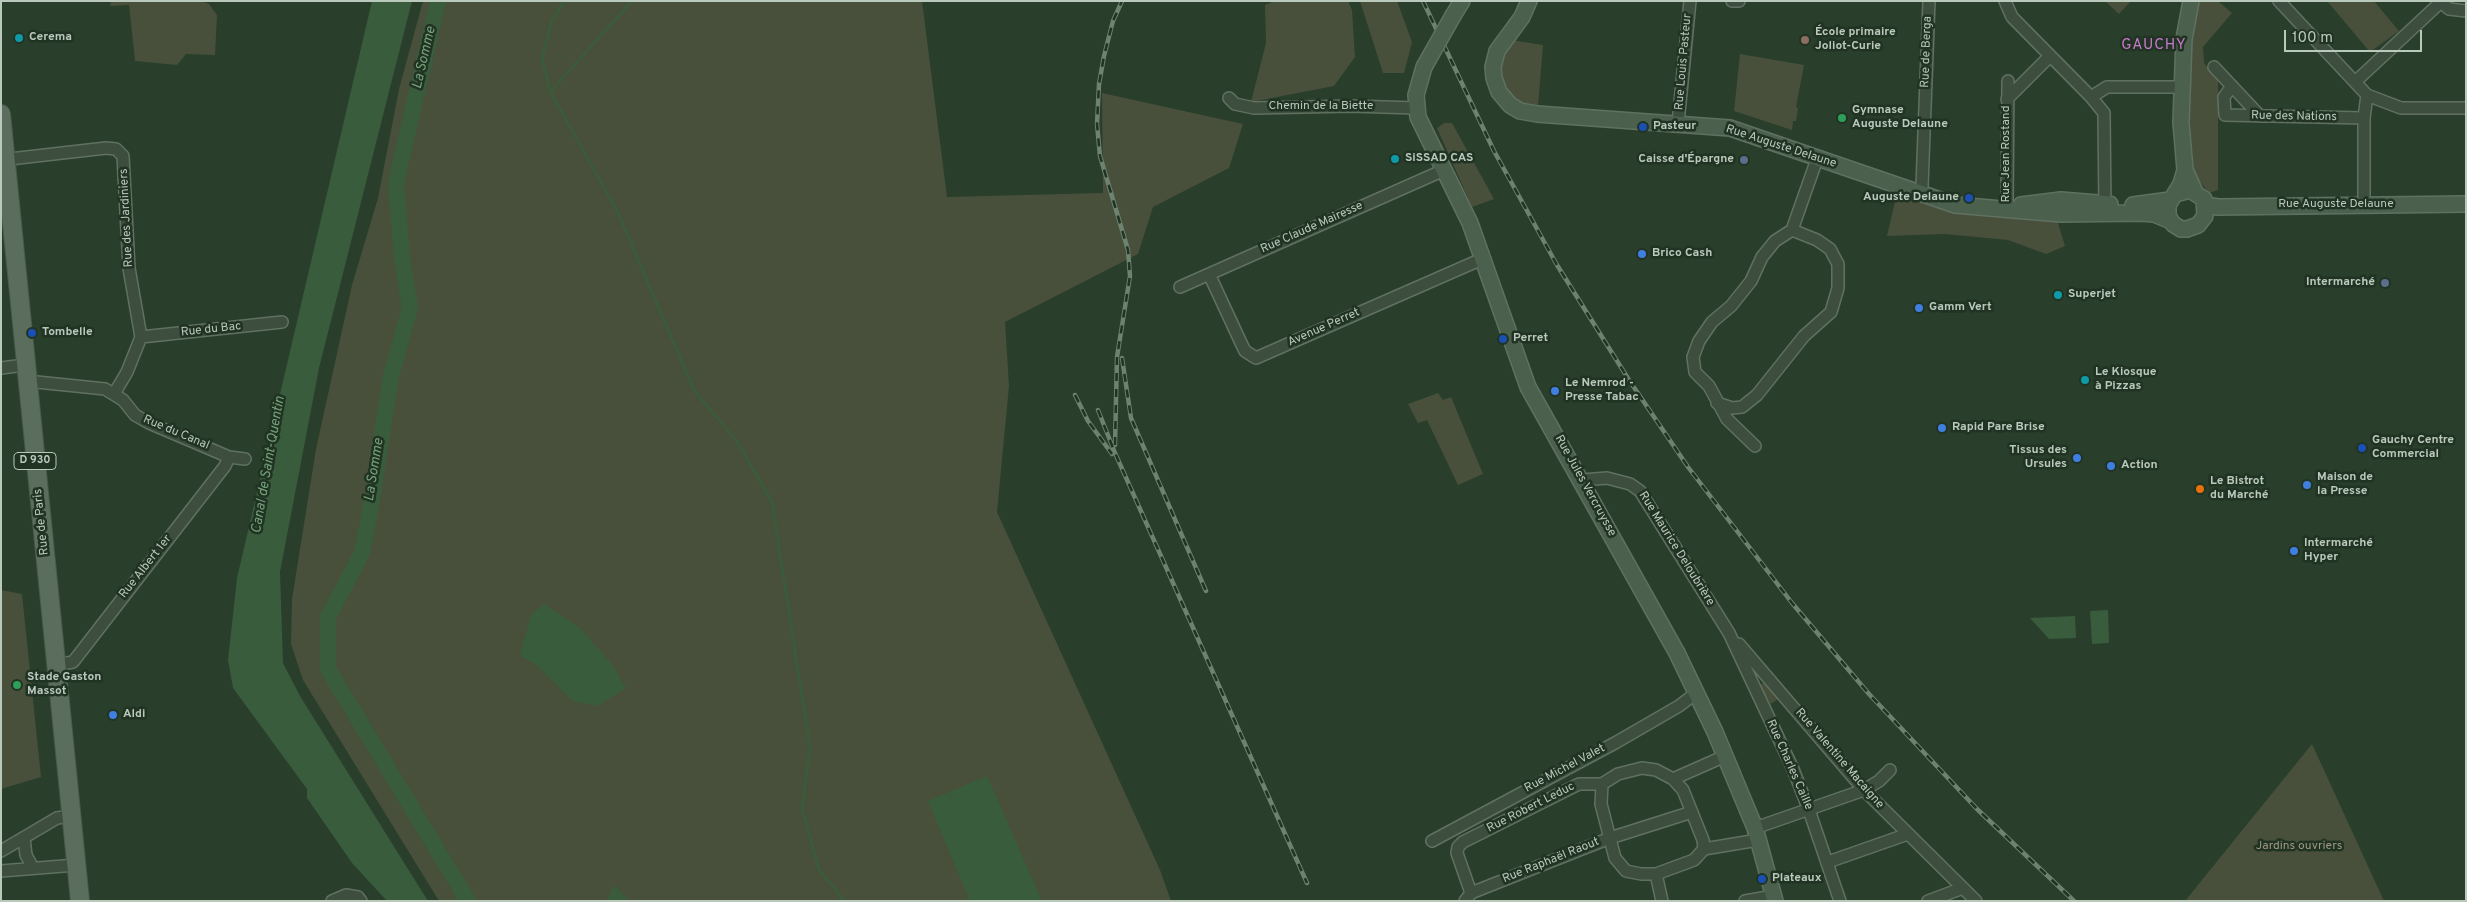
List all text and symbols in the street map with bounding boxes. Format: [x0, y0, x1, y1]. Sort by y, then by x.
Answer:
street label: Rue Louis Pasteur [1673, 13, 1695, 111]
street label: Rue de Berga [1919, 16, 1935, 88]
scale bar [2287, 20, 2424, 52]
water label: La Somme [410, 25, 440, 91]
place label: École primaire Joliot-Curie [1815, 26, 1896, 54]
text: 100 m [2292, 29, 2333, 48]
place label: Cerema [29, 31, 72, 45]
marker: Cerema [13, 32, 25, 44]
marker: École primaire Joliot-Curie [1799, 34, 1811, 46]
district label: GAUCHY [2121, 37, 2187, 55]
street label: Chemin de la Biette [1269, 100, 1373, 114]
place label: Gymnase Auguste Delaune [1852, 104, 1948, 132]
street label: Rue Jean Rostand [2000, 105, 2014, 203]
street label: Rue des Nations [2251, 109, 2337, 125]
marker: Gymnase Auguste Delaune [1836, 112, 1848, 124]
place label: Pasteur [1653, 120, 1696, 134]
marker: Pasteur [1637, 121, 1649, 133]
street label: Rue Auguste Delaune [1724, 122, 1838, 172]
place label: SiSSAD CAS [1405, 152, 1473, 166]
marker: SiSSAD CAS [1389, 153, 1401, 165]
place label: Caisse d'Épargne [1638, 153, 1734, 167]
marker: Caisse d'Épargne [1738, 154, 1750, 166]
street label: Rue des Jardiniers [117, 168, 137, 268]
place label: Auguste Delaune [1863, 191, 1959, 205]
marker: Auguste Delaune [1963, 192, 1975, 204]
street label: Rue Auguste Delaune [2278, 198, 2394, 212]
street label: Rue Claude Mairesse [1259, 199, 1365, 257]
place label: Brico Cash [1652, 247, 1712, 261]
marker: Brico Cash [1636, 248, 1648, 260]
place label: Intermarché [2306, 276, 2375, 290]
marker: Intermarché [2379, 277, 2391, 289]
place label: Superjet [2068, 288, 2116, 302]
marker: Superjet [2052, 289, 2064, 301]
place label: Gamm Vert [1929, 301, 1992, 315]
marker: Gamm Vert [1913, 302, 1925, 314]
street label: Avenue Perret [1286, 306, 1362, 350]
street label: Rue du Bac [180, 320, 242, 340]
place label: Tombelle [42, 326, 93, 340]
marker: Tombelle [26, 327, 38, 339]
place label: Perret [1513, 332, 1548, 346]
marker: Perret [1497, 333, 1509, 345]
place label: Le Kiosque à Pizzas [2095, 366, 2156, 394]
marker: Le Kiosque à Pizzas [2079, 374, 2091, 386]
place label: Le Nemrod - Presse Tabac [1565, 377, 1639, 405]
marker: Le Nemrod - Presse Tabac [1549, 385, 1561, 397]
water label: Canal de Saint-Quentin [249, 395, 289, 535]
street label: Rue du Canal [141, 413, 211, 453]
place label: Rapid Pare Brise [1952, 421, 2045, 435]
marker: Rapid Pare Brise [1936, 422, 1948, 434]
street label: Rue Jules Vercruysse [1551, 433, 1619, 539]
place label: Gauchy Centre Commercial [2372, 434, 2454, 462]
water label: La Somme [362, 437, 388, 503]
marker: Gauchy Centre Commercial [2356, 442, 2368, 454]
place label: Tissus des Ursules [2009, 444, 2067, 472]
road number: D 930 [14, 452, 56, 470]
marker: Tissus des Ursules [2071, 452, 2083, 464]
place label: Action [2121, 459, 2158, 473]
marker: Action [2105, 460, 2117, 472]
place label: Maison de la Presse [2317, 471, 2373, 499]
place label: Le Bistrot du Marché [2210, 475, 2269, 503]
marker: Maison de la Presse [2301, 479, 2313, 491]
marker: Le Bistrot du Marché [2194, 483, 2206, 495]
street label: Rue de Paris [31, 488, 53, 556]
street label: Rue Maurice Deloubrière [1635, 489, 1717, 609]
street label: Rue Albert 1er [117, 532, 175, 602]
place label: Intermarché Hyper [2304, 537, 2373, 565]
marker: Intermarché Hyper [2288, 545, 2300, 557]
place label: Stade Gaston Massot [27, 671, 101, 699]
marker: Stade Gaston Massot [11, 679, 23, 691]
street label: Rue Valentine Macaigne [1792, 706, 1886, 812]
place label: Aldi [123, 708, 145, 722]
marker: Aldi [107, 709, 119, 721]
street label: Rue Charles Caille [1763, 718, 1815, 812]
street label: Rue Michel Valet [1522, 742, 1608, 796]
street label: Rue Robert Leduc [1485, 780, 1577, 836]
street label: Rue Raphaël Raout [1501, 835, 1601, 887]
park label: Jardins ouvriers [2256, 840, 2342, 854]
place label: Plateaux [1772, 872, 1822, 886]
marker: Plateaux [1756, 873, 1768, 885]

